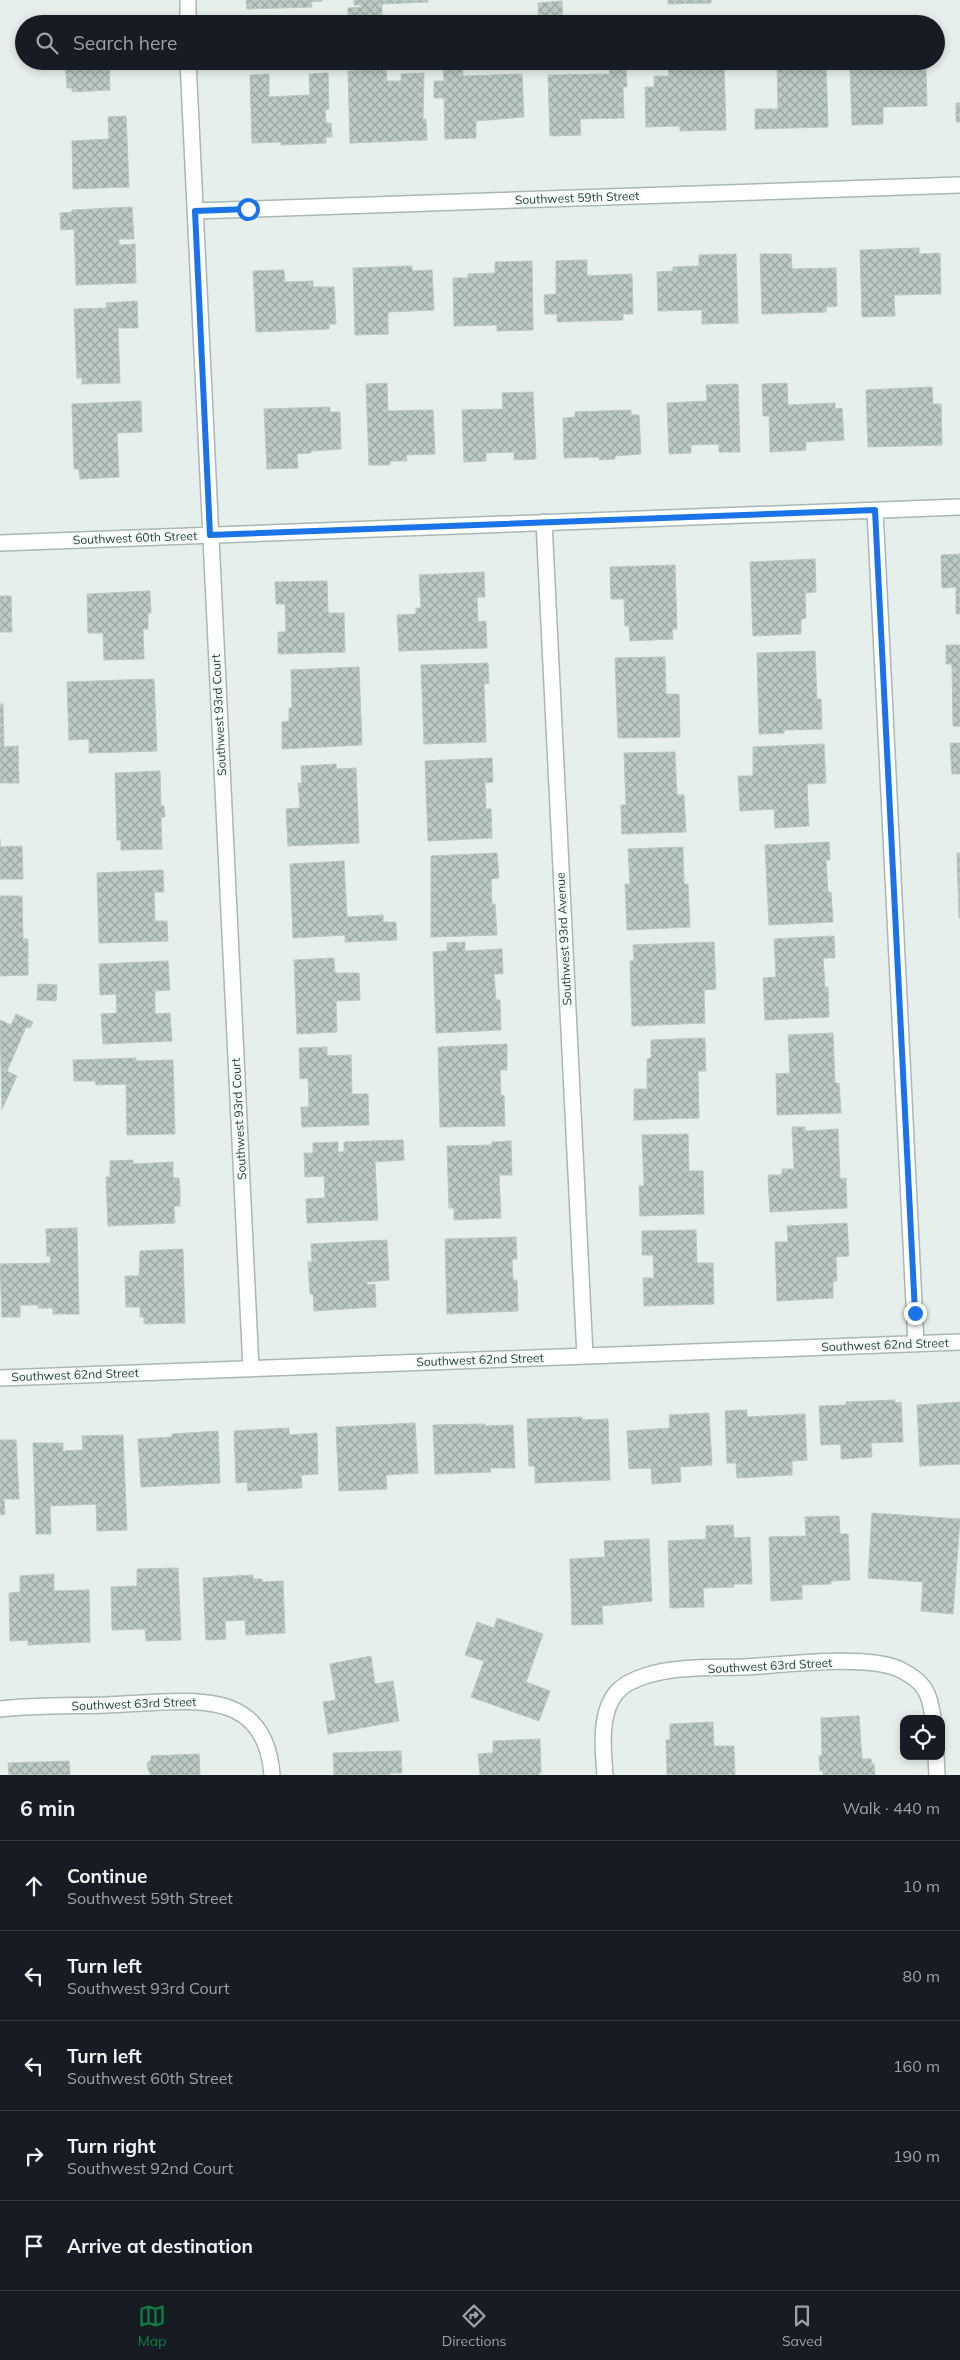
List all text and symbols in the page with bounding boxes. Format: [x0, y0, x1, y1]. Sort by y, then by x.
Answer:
search box [15, 15, 945, 70]
icon: search [33, 29, 61, 57]
text: Search here [73, 31, 177, 55]
street label: Southwest 59th Street [515, 188, 639, 207]
route start [237, 198, 260, 221]
street label: Southwest 60th Street [73, 528, 197, 547]
street label: Southwest 93rd Court [208, 654, 229, 776]
street label: Southwest 93rd Avenue [553, 872, 574, 1006]
street label: Southwest 93rd Court [228, 1058, 249, 1180]
route end [904, 1302, 927, 1325]
street label: Southwest 62nd Street [821, 1335, 949, 1354]
street label: Southwest 62nd Street [416, 1350, 544, 1369]
street label: Southwest 62nd Street [11, 1365, 139, 1384]
street label: Southwest 63rd Street [707, 1655, 833, 1676]
street label: Southwest 63rd Street [71, 1694, 197, 1713]
map controls [900, 1715, 945, 1760]
button: locate [900, 1715, 945, 1760]
text: 6 min [20, 1795, 75, 1821]
text: Walk · 440 m [842, 1798, 940, 1818]
text: Continue [67, 1864, 147, 1888]
icon: ahead [20, 1872, 48, 1900]
text: 10 m [903, 1876, 940, 1896]
text: Southwest 59th Street [67, 1888, 233, 1908]
text: Turn left [67, 1954, 142, 1978]
icon: left [20, 1962, 48, 1990]
text: 80 m [903, 1966, 940, 1986]
text: Southwest 93rd Court [67, 1978, 230, 1998]
text: Turn left [67, 2044, 142, 2068]
icon: left [20, 2052, 48, 2080]
text: 160 m [893, 2056, 940, 2076]
text: Southwest 60th Street [67, 2068, 233, 2088]
text: Turn right [67, 2134, 156, 2158]
icon: right [20, 2142, 48, 2170]
text: 190 m [893, 2146, 940, 2166]
text: Southwest 92nd Court [67, 2158, 233, 2178]
icon: arrive [20, 2232, 48, 2260]
text: Arrive at destination [67, 2234, 253, 2258]
tab: Map [138, 2302, 166, 2350]
tab: Directions [442, 2302, 507, 2350]
tab: Saved [782, 2302, 822, 2350]

